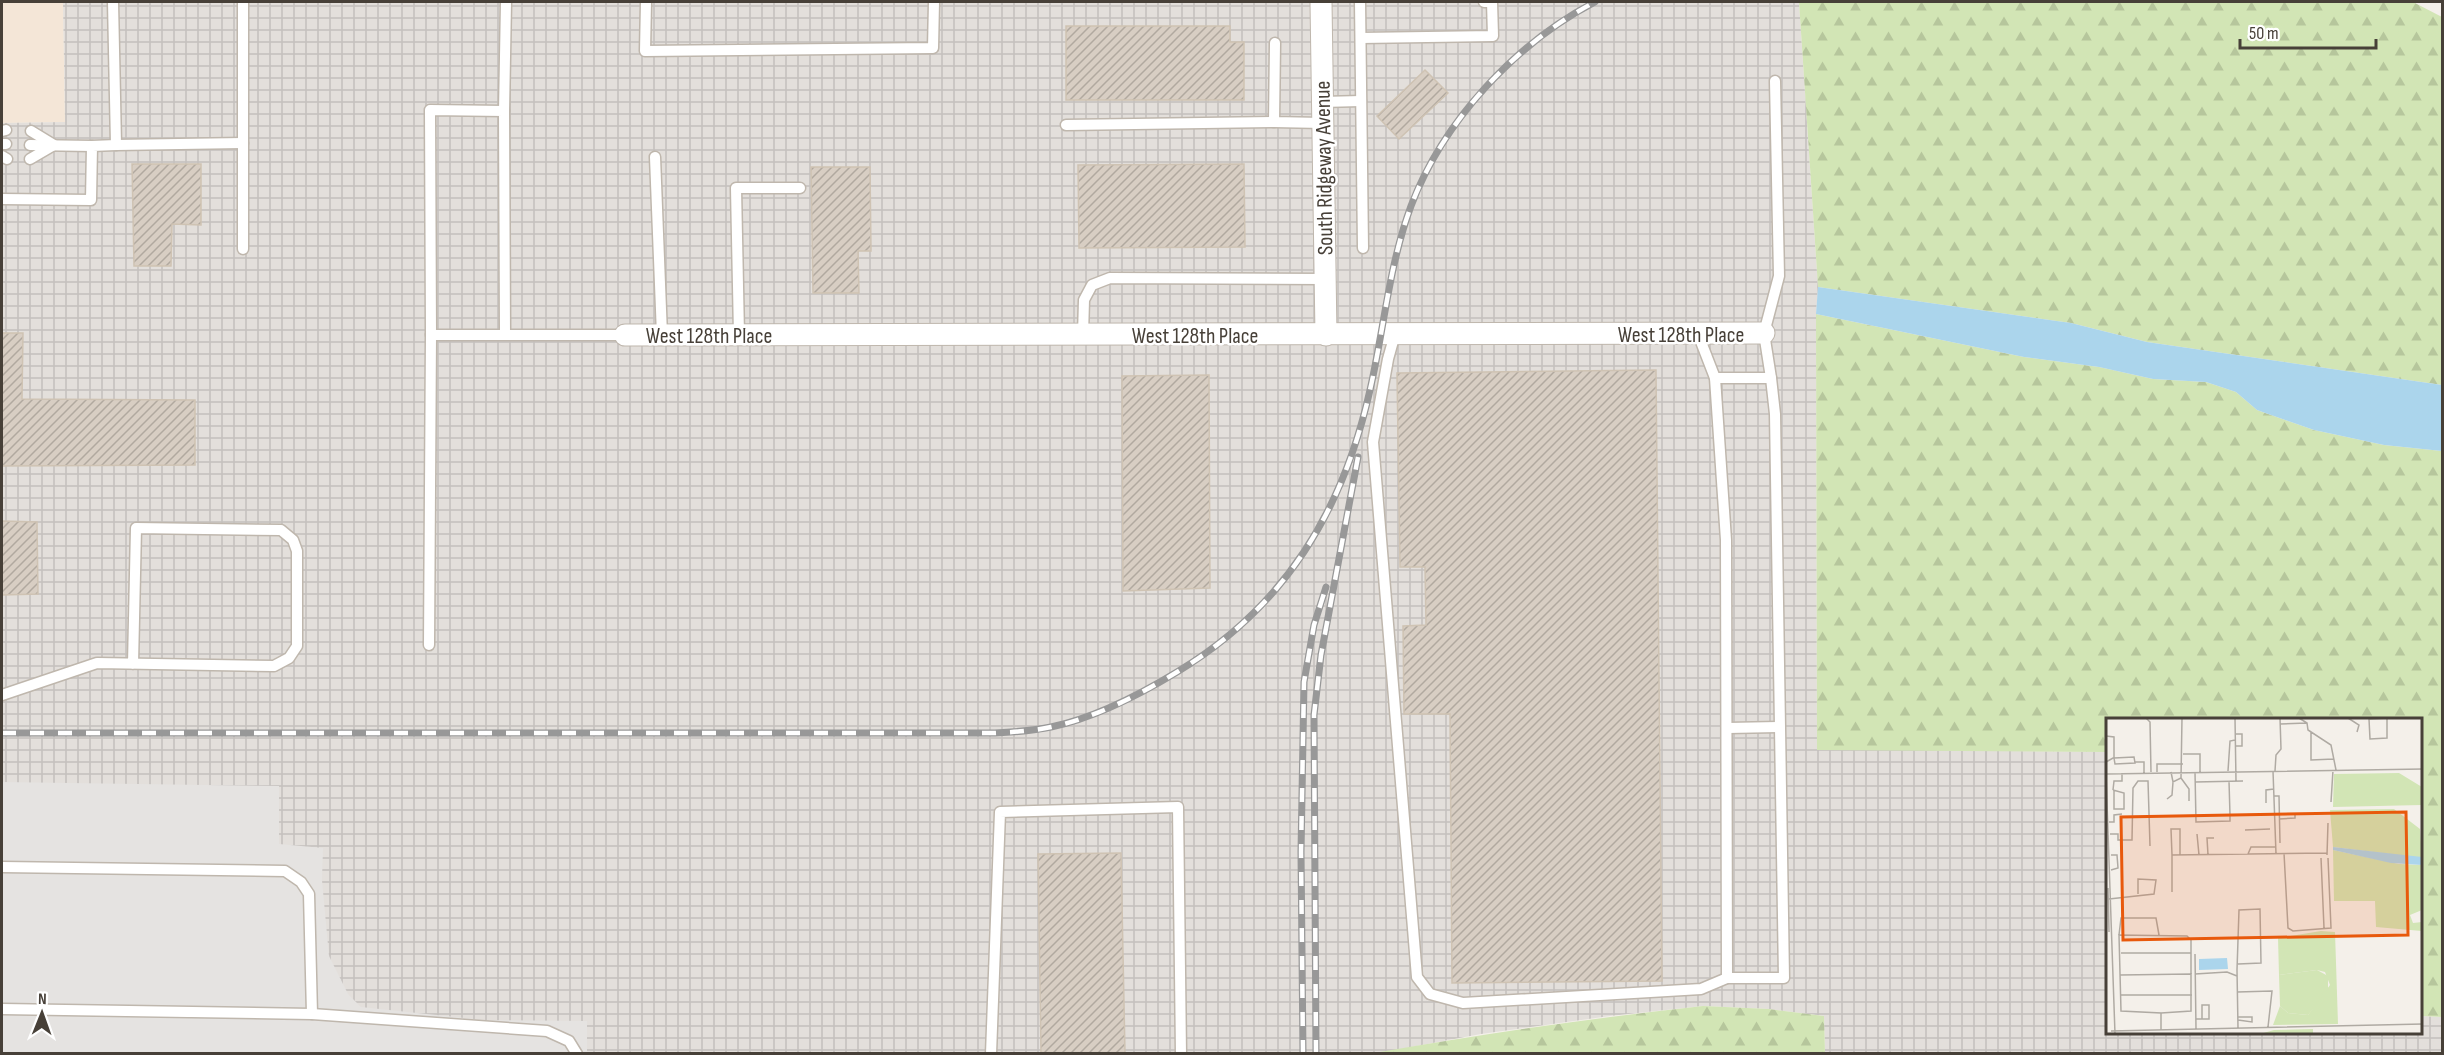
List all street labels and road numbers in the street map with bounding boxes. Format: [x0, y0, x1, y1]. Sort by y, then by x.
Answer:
street label: South Ridgeway Avenue [1309, 81, 1340, 255]
street label: West 128th Place [1618, 322, 1744, 349]
street label: West 128th Place [646, 323, 772, 350]
street label: West 128th Place [1132, 323, 1258, 350]

